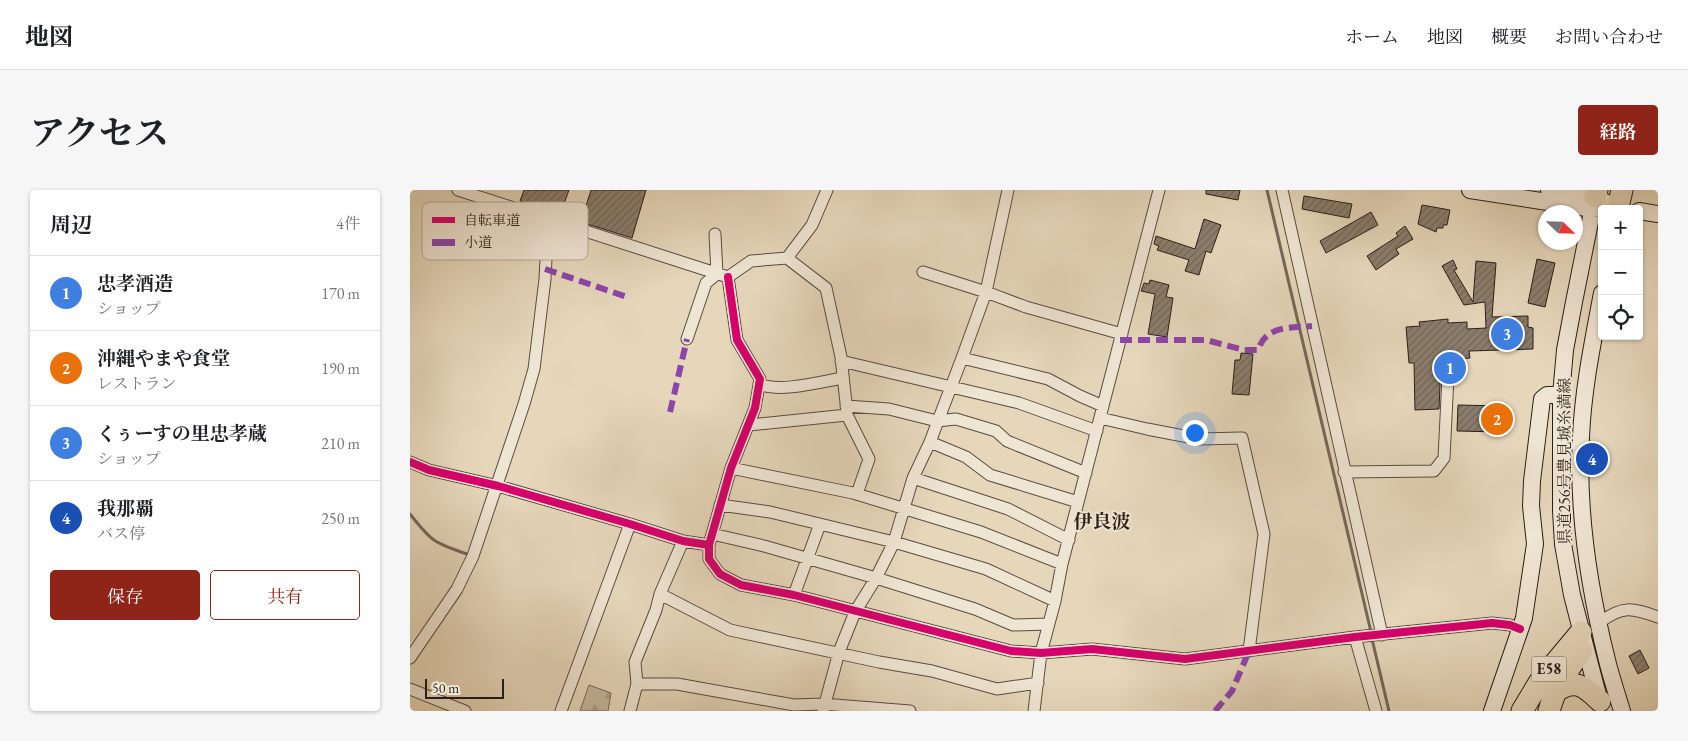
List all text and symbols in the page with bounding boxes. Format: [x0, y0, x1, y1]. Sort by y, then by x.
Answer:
text: 地図 [25, 21, 73, 52]
text: ホーム [1345, 25, 1399, 48]
text: 地図 [1427, 25, 1463, 48]
text: 概要 [1491, 25, 1527, 48]
text: お問い合わせ [1555, 25, 1663, 48]
button: 経路 [1578, 105, 1658, 155]
text: アクセス [30, 110, 169, 155]
legend [422, 202, 588, 260]
north arrow [1538, 205, 1583, 250]
map controls [1598, 205, 1643, 340]
button: + [1598, 205, 1643, 250]
text: 周辺 [50, 211, 92, 238]
text: 自転車道 [464, 211, 520, 229]
text: 4件 [336, 213, 360, 234]
text: 小道 [464, 233, 492, 251]
button: − [1598, 250, 1643, 295]
text: 忠孝酒造 [97, 271, 173, 296]
text: 1 [62, 283, 70, 304]
text: 170 m [321, 283, 360, 304]
button: locate [1598, 295, 1643, 340]
text: ショップ [97, 298, 161, 319]
pin: 3 [1491, 315, 1523, 353]
text: 沖縄やまや食堂 [97, 346, 230, 371]
pin: 1 [1434, 349, 1466, 387]
text: 2 [62, 358, 70, 379]
text: 190 m [321, 358, 360, 379]
text: レストラン [97, 373, 177, 394]
street label: 県道256号豊見城糸満線 [1554, 377, 1575, 545]
pin: 2 [1481, 400, 1513, 438]
your location [1182, 420, 1208, 446]
text: くぅーすの里忠孝蔵 [97, 421, 267, 446]
text: 3 [62, 433, 70, 454]
text: 210 m [321, 433, 360, 454]
pin: 4 [1576, 440, 1608, 478]
text: ショップ [97, 448, 161, 469]
text: 我那覇 [97, 496, 154, 521]
text: 4 [62, 508, 70, 529]
text: 250 m [321, 508, 360, 529]
district label: 伊良波 [1073, 509, 1131, 534]
text: バス停 [97, 523, 145, 544]
button: 保存 [50, 570, 200, 620]
button: 共有 [210, 570, 360, 620]
road number: E58 [1532, 656, 1566, 682]
scale bar [425, 676, 504, 699]
text: 50 m [432, 679, 459, 697]

